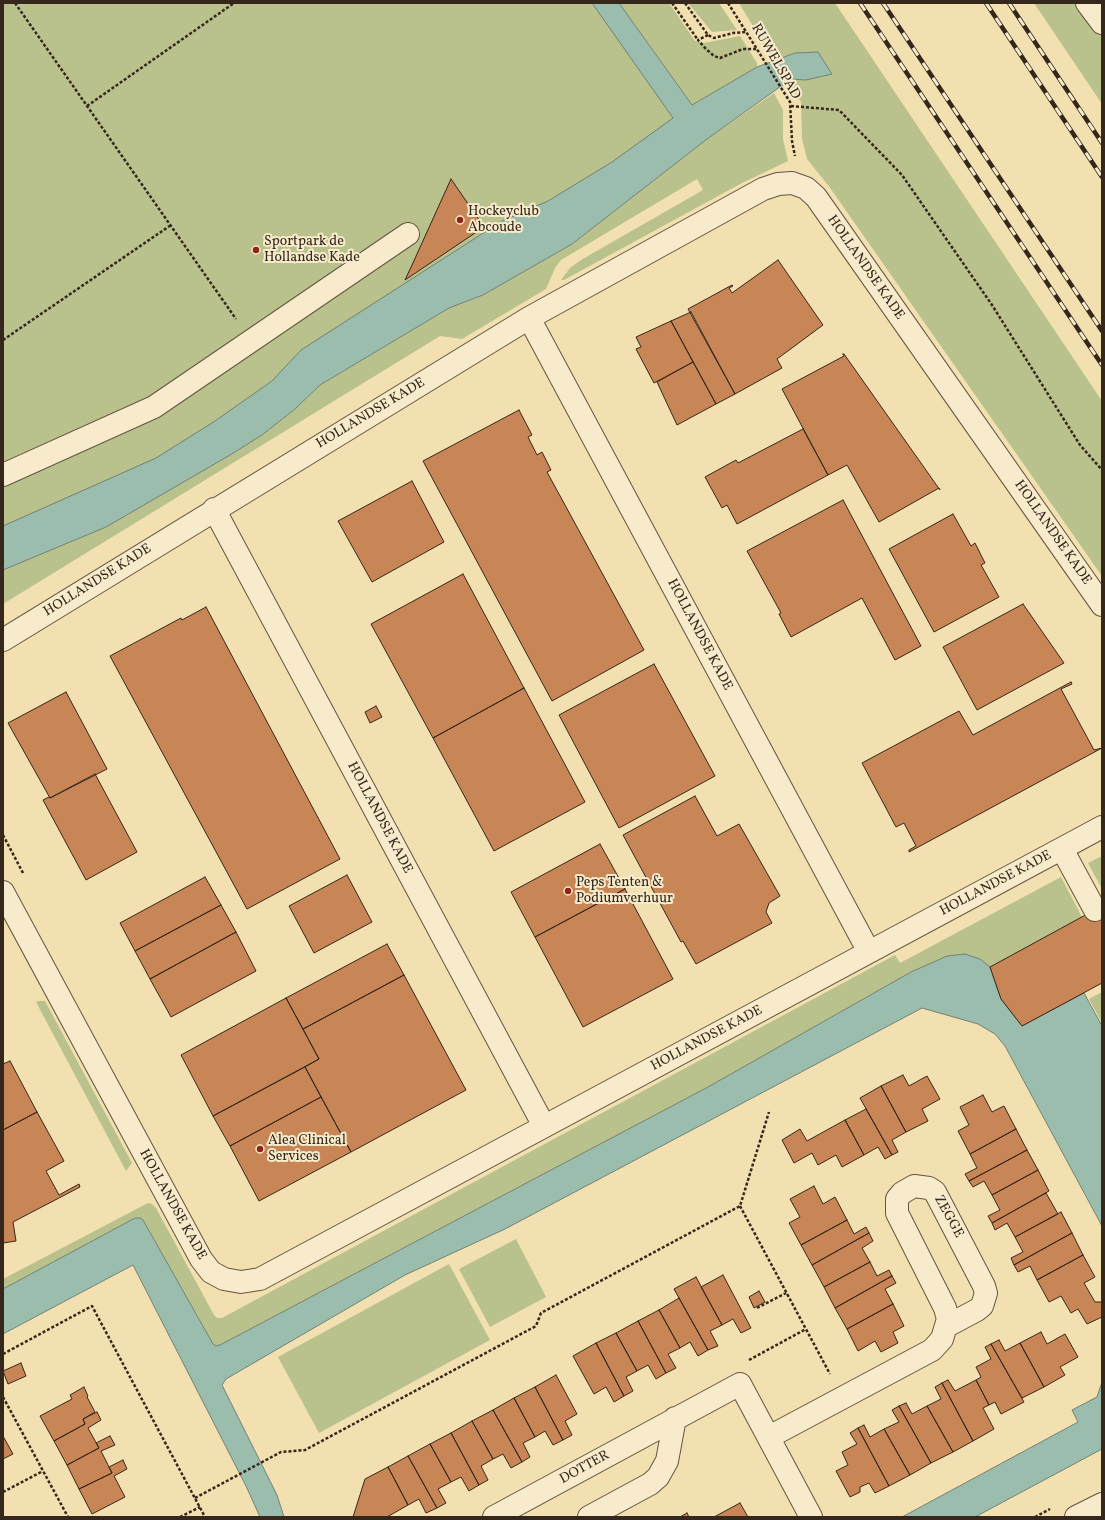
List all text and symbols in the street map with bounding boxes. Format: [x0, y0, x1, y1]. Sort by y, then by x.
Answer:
street label: RUWELSPAD [747, 21, 803, 103]
place label: Hockeyclub Abcoude [468, 204, 539, 236]
street label: HOLLANDSE KADE [823, 212, 907, 324]
marker: Hockeyclub Abcoude [455, 215, 465, 225]
place label: Sportpark de Hollandse Kade [264, 234, 360, 266]
marker: Sportpark de Hollandse Kade [251, 245, 261, 255]
street label: HOLLANDSE KADE [314, 375, 428, 453]
street label: HOLLANDSE KADE [1010, 477, 1094, 589]
street label: HOLLANDSE KADE [41, 541, 155, 621]
street label: HOLLANDSE KADE [663, 576, 735, 694]
street label: HOLLANDSE KADE [343, 759, 415, 877]
street label: HOLLANDSE KADE [937, 848, 1055, 920]
place label: Peps Tenten & Podiumverhuur [576, 875, 673, 908]
marker: Peps Tenten & Podiumverhuur [563, 886, 573, 896]
street label: HOLLANDSE KADE [648, 1003, 766, 1075]
place label: Alea Clinical Services [268, 1133, 346, 1166]
marker: Alea Clinical Services [255, 1144, 265, 1154]
street label: HOLLANDSE KADE [135, 1147, 209, 1263]
street label: ZEGGE [929, 1193, 967, 1241]
street label: DOTTER [557, 1447, 613, 1489]

